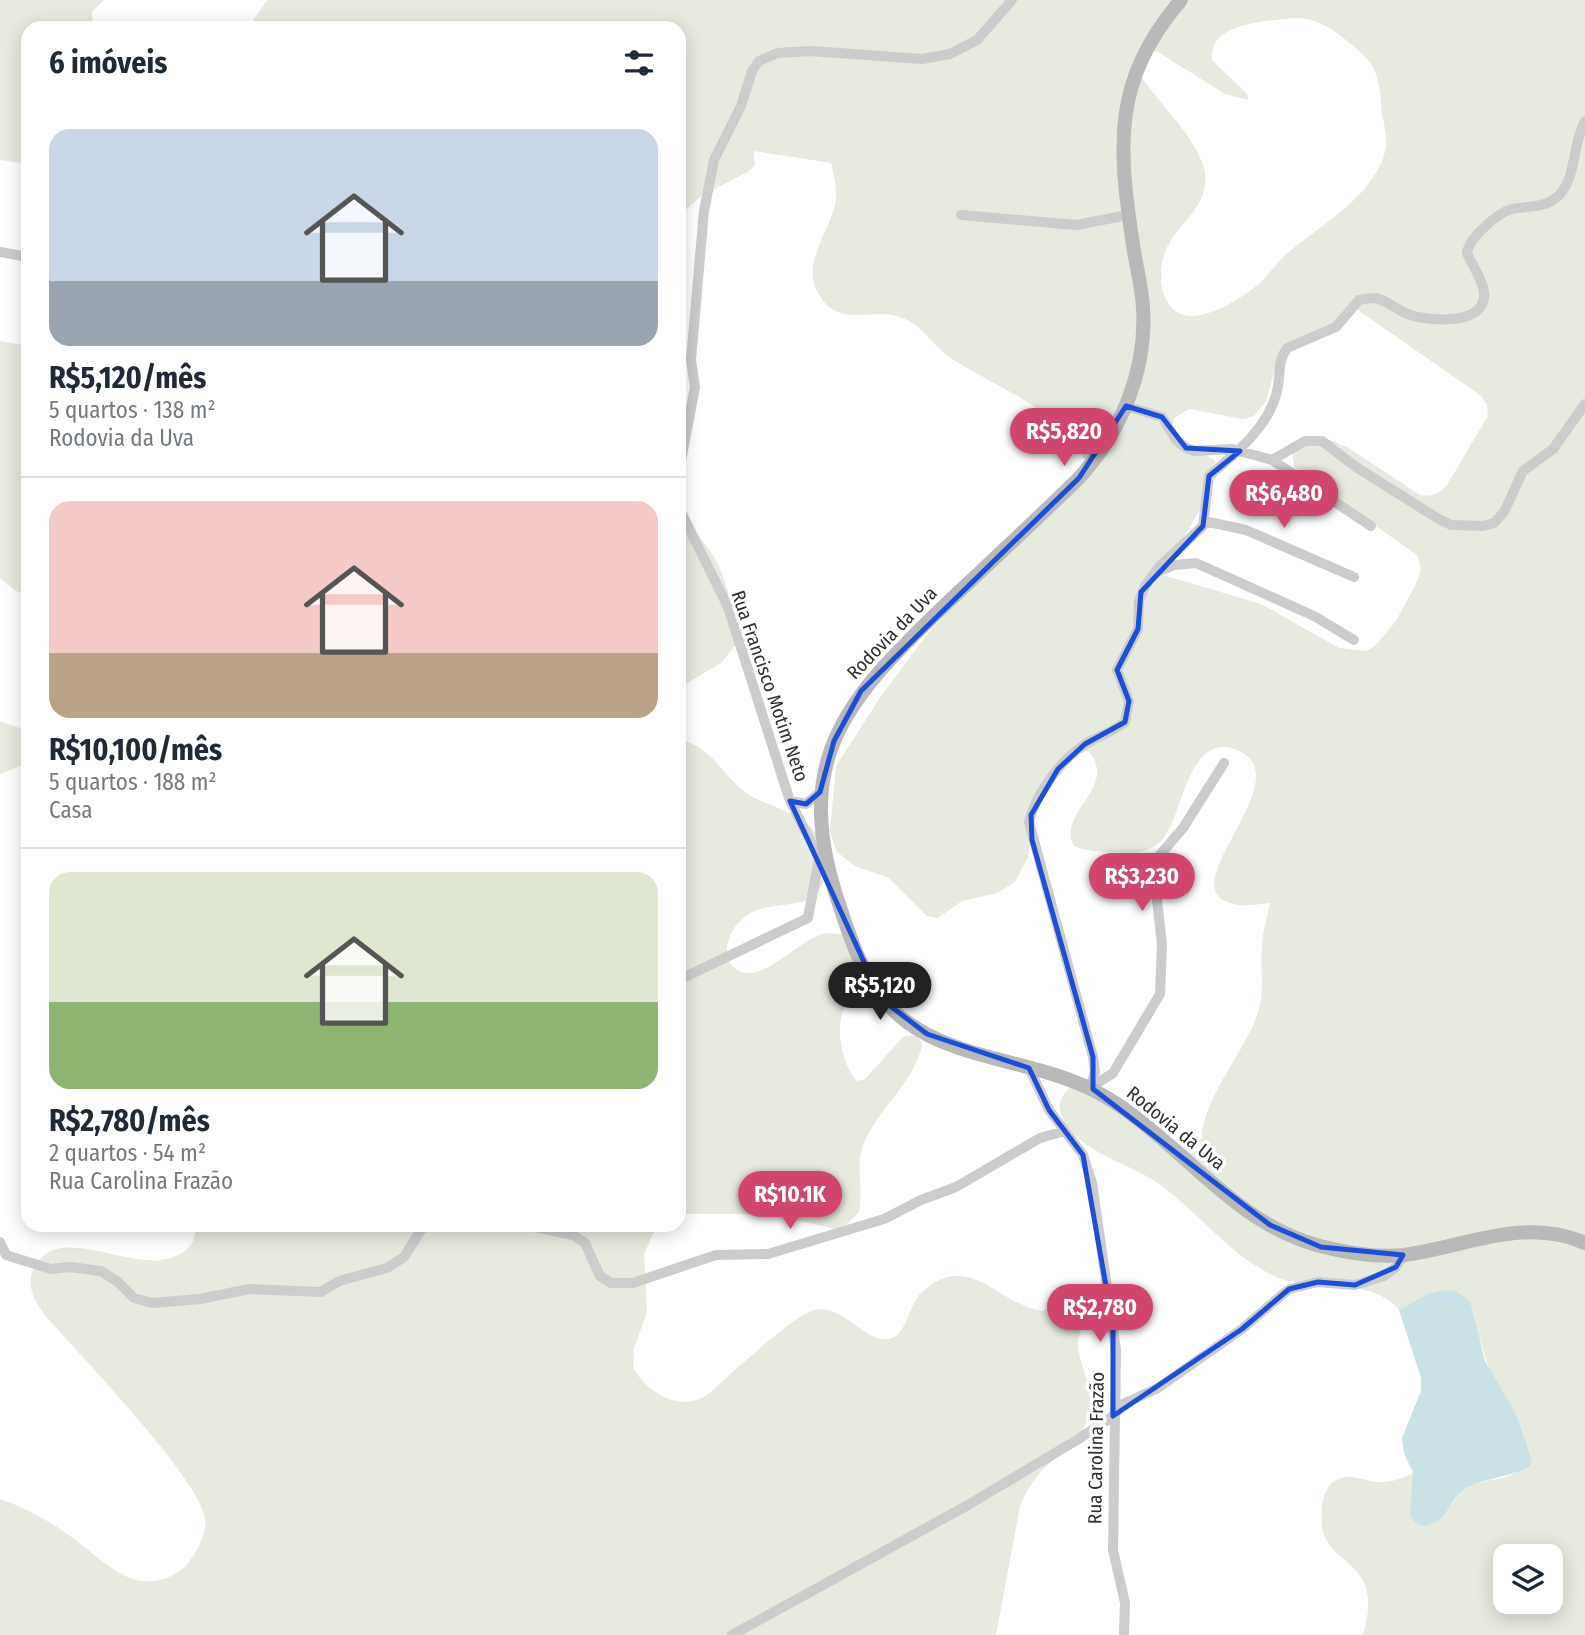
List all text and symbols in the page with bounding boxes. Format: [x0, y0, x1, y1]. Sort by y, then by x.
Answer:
icon: filters [620, 44, 658, 82]
text: 6 imóveis [49, 45, 167, 81]
icon: home [291, 175, 417, 301]
text: R$5,120/mês [49, 360, 206, 396]
text: 5 quartos · 138 m² [49, 396, 216, 424]
pin: R$5,820 [999, 408, 1129, 468]
text: R$5,820 [1026, 417, 1102, 445]
text: Rodovia da Uva [49, 424, 194, 452]
pin: R$6,480 [1219, 470, 1349, 530]
text: R$6,480 [1245, 479, 1323, 507]
icon: home [291, 547, 417, 673]
street label: Rodovia da Uva [842, 582, 942, 684]
street label: Rua Francisco Motim Neto [726, 587, 814, 785]
text: R$10,100/mês [49, 732, 222, 768]
text: 5 quartos · 188 m² [49, 768, 217, 796]
text: Casa [49, 796, 93, 824]
pin: R$3,230 [1077, 853, 1207, 913]
text: R$3,230 [1105, 862, 1179, 890]
icon: home [291, 918, 417, 1044]
pin: R$5,120 [815, 962, 945, 1022]
text: R$5,120 [844, 971, 916, 999]
street label: Rodovia da Uva [1122, 1081, 1230, 1175]
text: R$2,780/mês [49, 1103, 210, 1139]
text: 2 quartos · 54 m² [49, 1139, 206, 1167]
text: Rua Carolina Frazão [49, 1167, 233, 1195]
pin: R$10.1K [725, 1172, 855, 1231]
text: R$10.1K [754, 1180, 826, 1208]
pin: R$2,780 [1035, 1284, 1165, 1344]
text: R$2,780 [1063, 1293, 1137, 1321]
street label: Rua Carolina Frazão [1083, 1372, 1109, 1524]
map controls [1493, 1544, 1563, 1614]
button: layers [1493, 1544, 1563, 1614]

